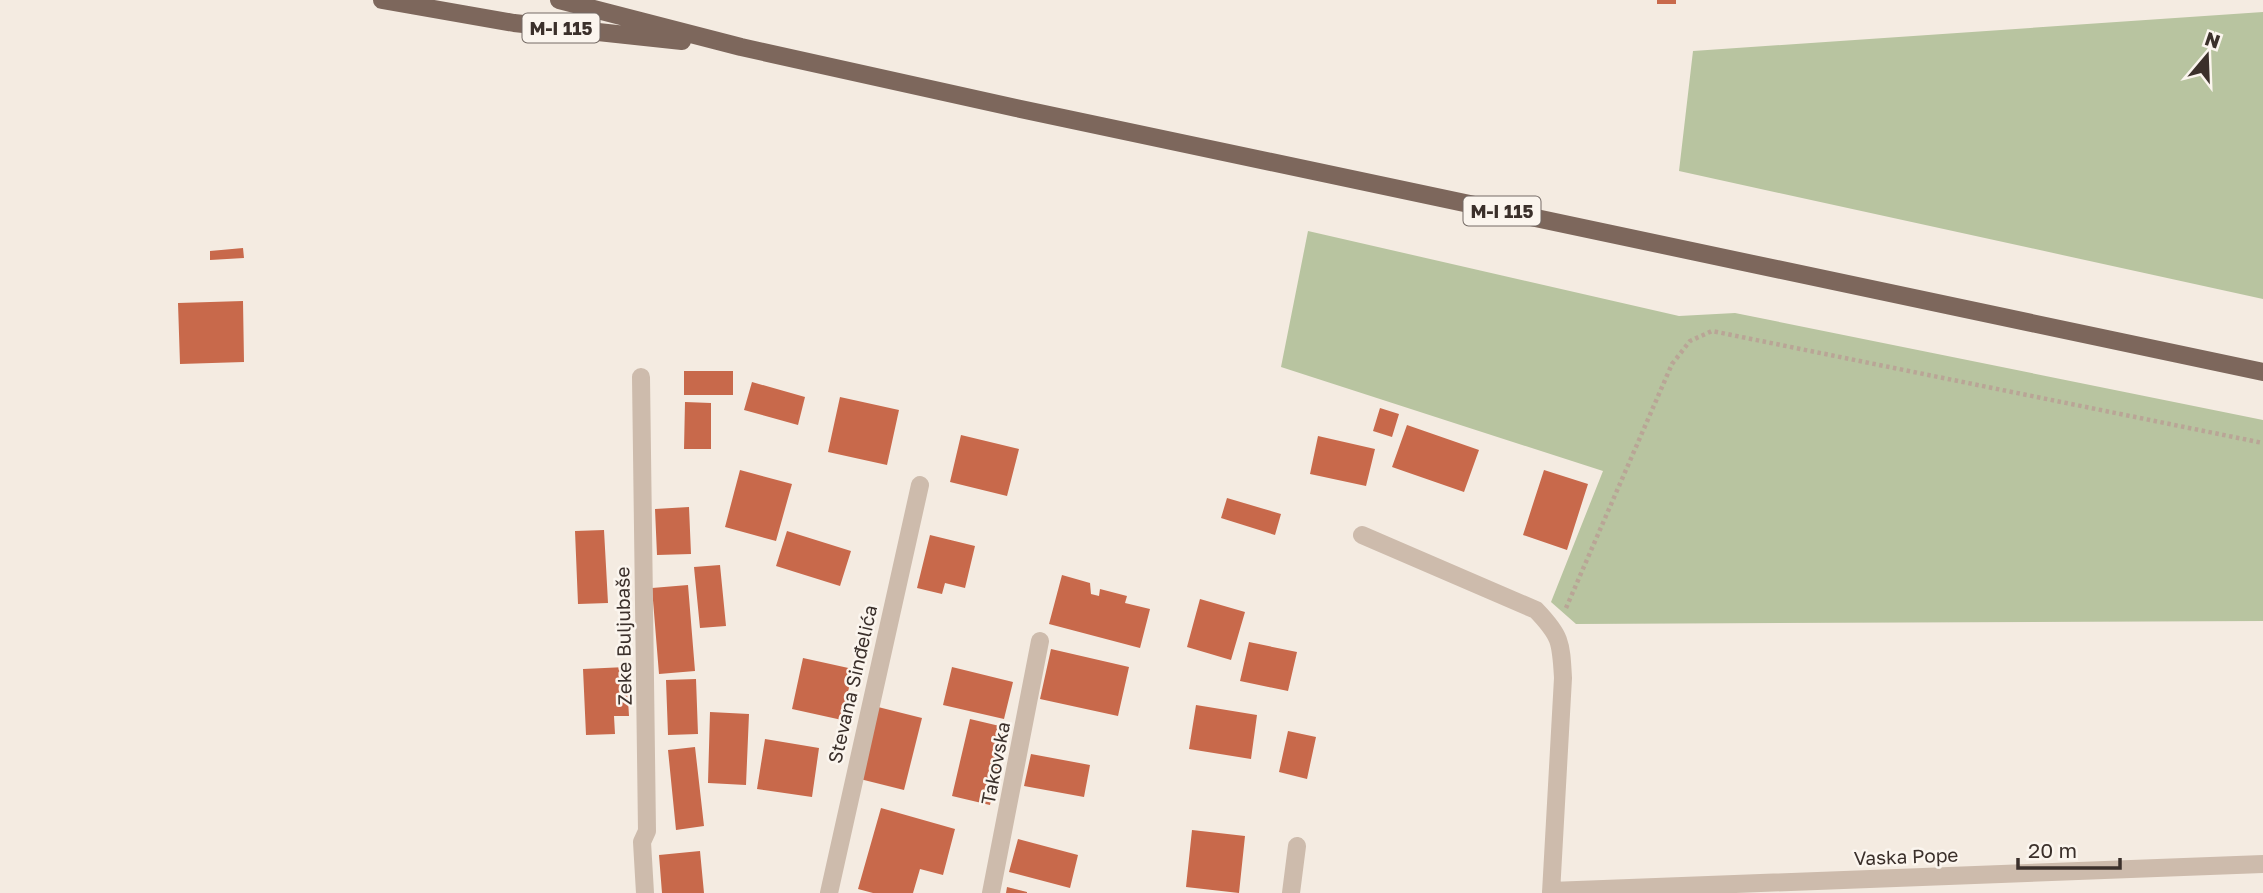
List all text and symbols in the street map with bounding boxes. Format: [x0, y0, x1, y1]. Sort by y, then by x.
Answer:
road number: M-I 115 [522, 13, 600, 42]
north arrow [2172, 21, 2242, 91]
text: N [2202, 26, 2223, 53]
road number: M-I 115 [1464, 196, 1540, 226]
street label: Zeke Buljubaše [610, 567, 636, 705]
street label: Stevana Sinđelića [823, 603, 881, 765]
street label: Takovska [976, 719, 1014, 807]
scale bar [2018, 826, 2120, 870]
text: 20 m [2028, 837, 2077, 863]
street label: Vaska Pope [1853, 843, 1959, 869]

